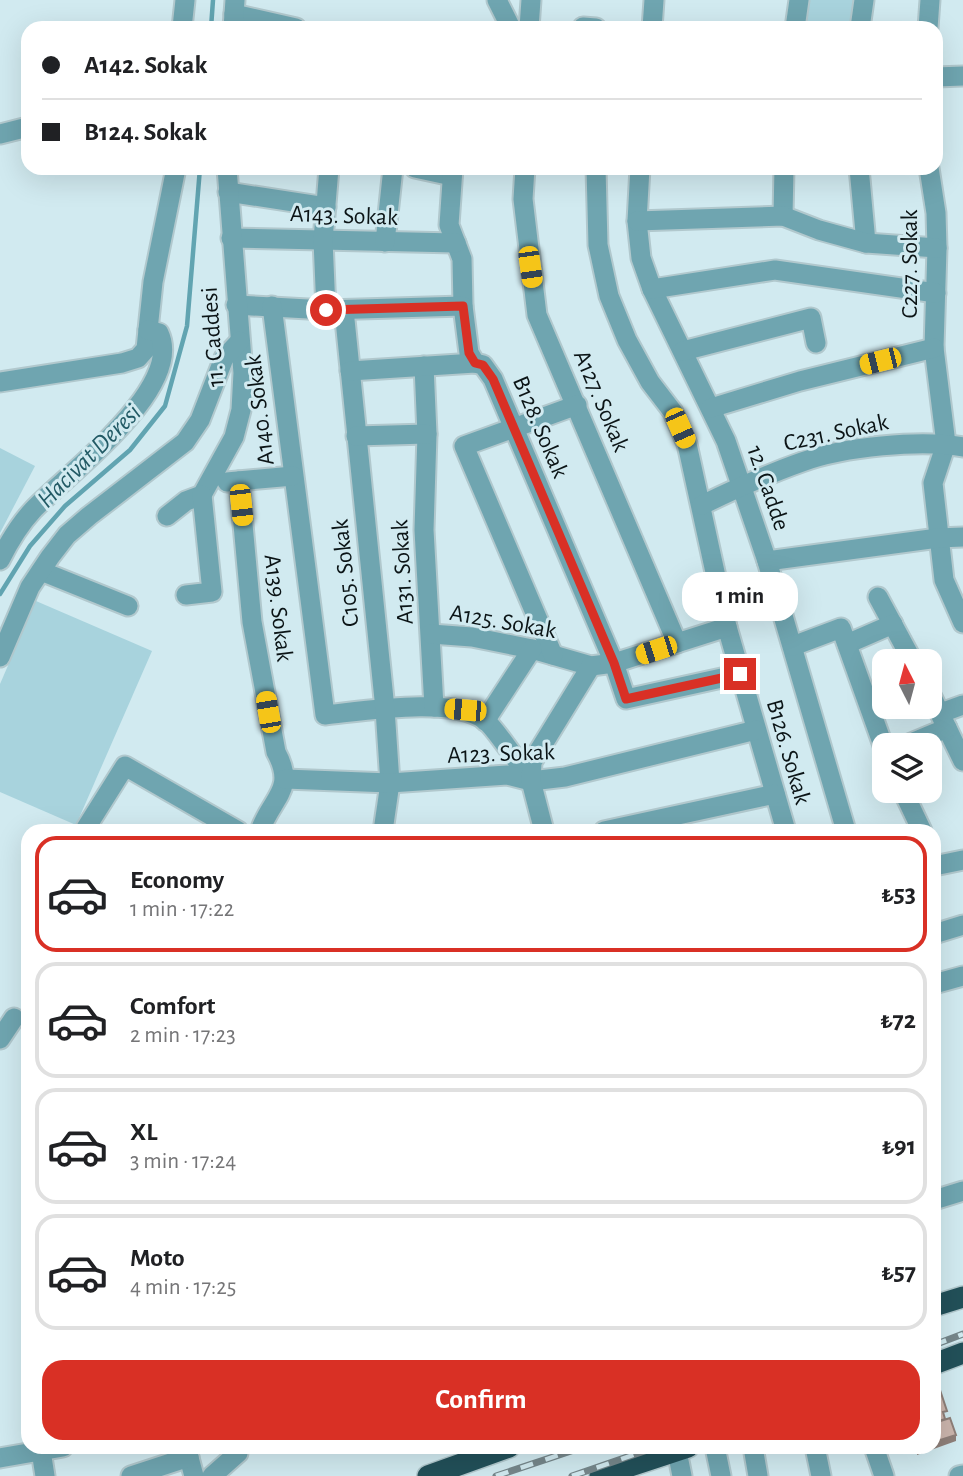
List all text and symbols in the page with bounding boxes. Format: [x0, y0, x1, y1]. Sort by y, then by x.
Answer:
text: A142. Sokak [84, 52, 207, 78]
text: B124. Sokak [84, 119, 207, 145]
street label: A143. Sokak [290, 202, 399, 230]
street label: C227. Sokak [898, 209, 922, 318]
car [517, 245, 544, 289]
street label: 11. Caddesi [198, 286, 228, 388]
route start [310, 294, 342, 326]
car [858, 346, 903, 376]
street label: A127. Sokak [569, 347, 633, 455]
street label: A140. Sokak [241, 353, 279, 467]
street label: B128. Sokak [508, 373, 572, 481]
water label: Hacivat Deresi [32, 399, 146, 513]
car [662, 405, 699, 451]
street label: C231. Sokak [782, 410, 890, 456]
street label: 12. Cadde [742, 442, 794, 534]
car [229, 483, 254, 527]
street label: C105. Sokak [328, 518, 364, 628]
street label: A131. Sokak [388, 519, 418, 625]
street label: A139. Sokak [260, 553, 296, 663]
callout: 1 min [682, 572, 798, 622]
text: 1 min [716, 585, 764, 608]
street label: A125. Sokak [448, 601, 558, 643]
car [633, 634, 680, 666]
north arrow [872, 649, 942, 719]
map controls [872, 649, 942, 803]
route end [724, 658, 756, 690]
car [255, 689, 282, 735]
street label: B126. Sokak [762, 697, 814, 807]
car [444, 698, 487, 722]
button: layers [872, 733, 942, 803]
street label: A123. Sokak [447, 740, 555, 768]
icon: car [46, 863, 109, 926]
text: Economy [130, 867, 224, 893]
text: ₺53 [881, 881, 916, 907]
text: 1 min · 17:22 [130, 898, 234, 921]
icon: car [46, 989, 109, 1052]
text: Comfort [130, 993, 215, 1019]
text: ₺72 [880, 1007, 916, 1033]
text: 2 min · 17:23 [130, 1024, 236, 1047]
icon: car [46, 1115, 109, 1178]
text: XL [130, 1119, 157, 1145]
text: ₺91 [882, 1133, 916, 1159]
text: 3 min · 17:24 [130, 1150, 236, 1173]
icon: car [46, 1241, 109, 1304]
text: Moto [130, 1245, 185, 1271]
text: ₺57 [881, 1259, 916, 1285]
text: 4 min · 17:25 [130, 1276, 236, 1299]
button: Confirm [42, 1360, 920, 1440]

